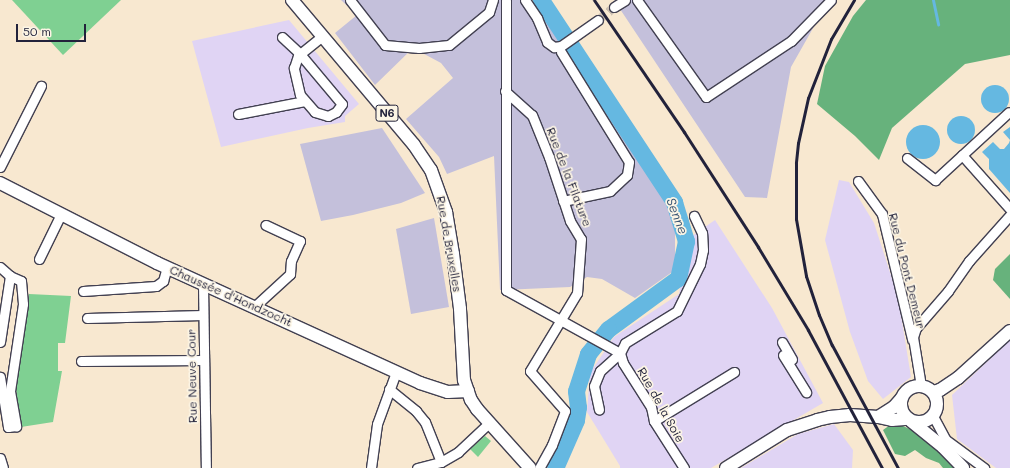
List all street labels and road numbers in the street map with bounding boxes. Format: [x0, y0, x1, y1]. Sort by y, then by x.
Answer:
road number: N6 [375, 104, 399, 122]
street label: Rue de la Filature [543, 125, 595, 229]
street label: Rue de Bruxelles [433, 195, 465, 293]
street label: Rue du Pont Demeur [886, 212, 928, 330]
street label: Chaussée d'Hondzocht [167, 262, 295, 330]
street label: Rue Neuve Cour [184, 329, 200, 423]
street label: Rue de la Soie [634, 365, 688, 445]

